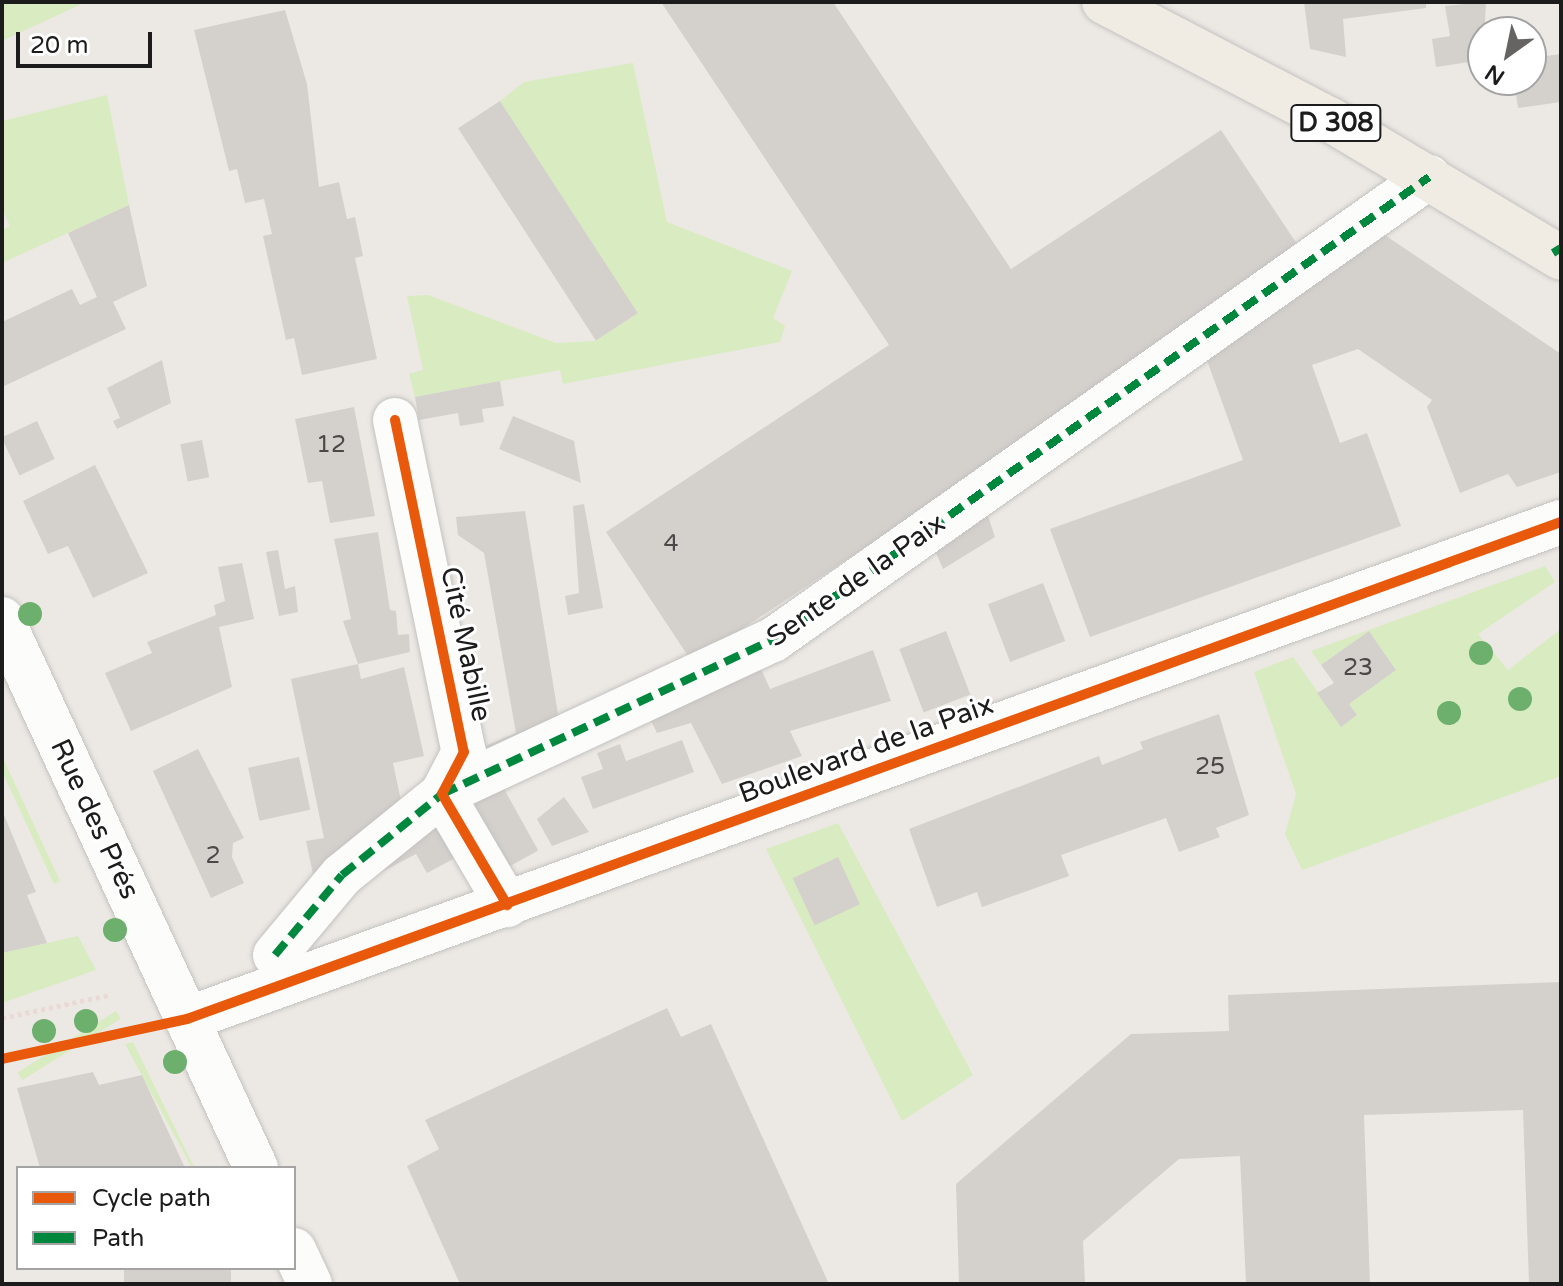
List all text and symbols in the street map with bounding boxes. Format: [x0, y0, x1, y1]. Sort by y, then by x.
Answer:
scale bar [20, 16, 156, 66]
north arrow [1467, 16, 1547, 96]
text: 20 m [30, 31, 88, 60]
text: N [1481, 59, 1510, 90]
road number: D 308 [1290, 101, 1382, 145]
house number: 12 [316, 431, 346, 459]
street label: Sente de la Paix [760, 506, 952, 654]
house number: 4 [663, 530, 679, 558]
street label: Cité Mabille [433, 564, 499, 724]
house number: 23 [1343, 654, 1373, 682]
street label: Boulevard de la Paix [734, 687, 998, 811]
street label: Rue des Prés [43, 734, 147, 904]
house number: 25 [1195, 753, 1225, 781]
house number: 2 [205, 842, 221, 870]
legend [16, 1166, 296, 1270]
text: Cycle path [92, 1184, 211, 1213]
text: Path [92, 1224, 145, 1253]

